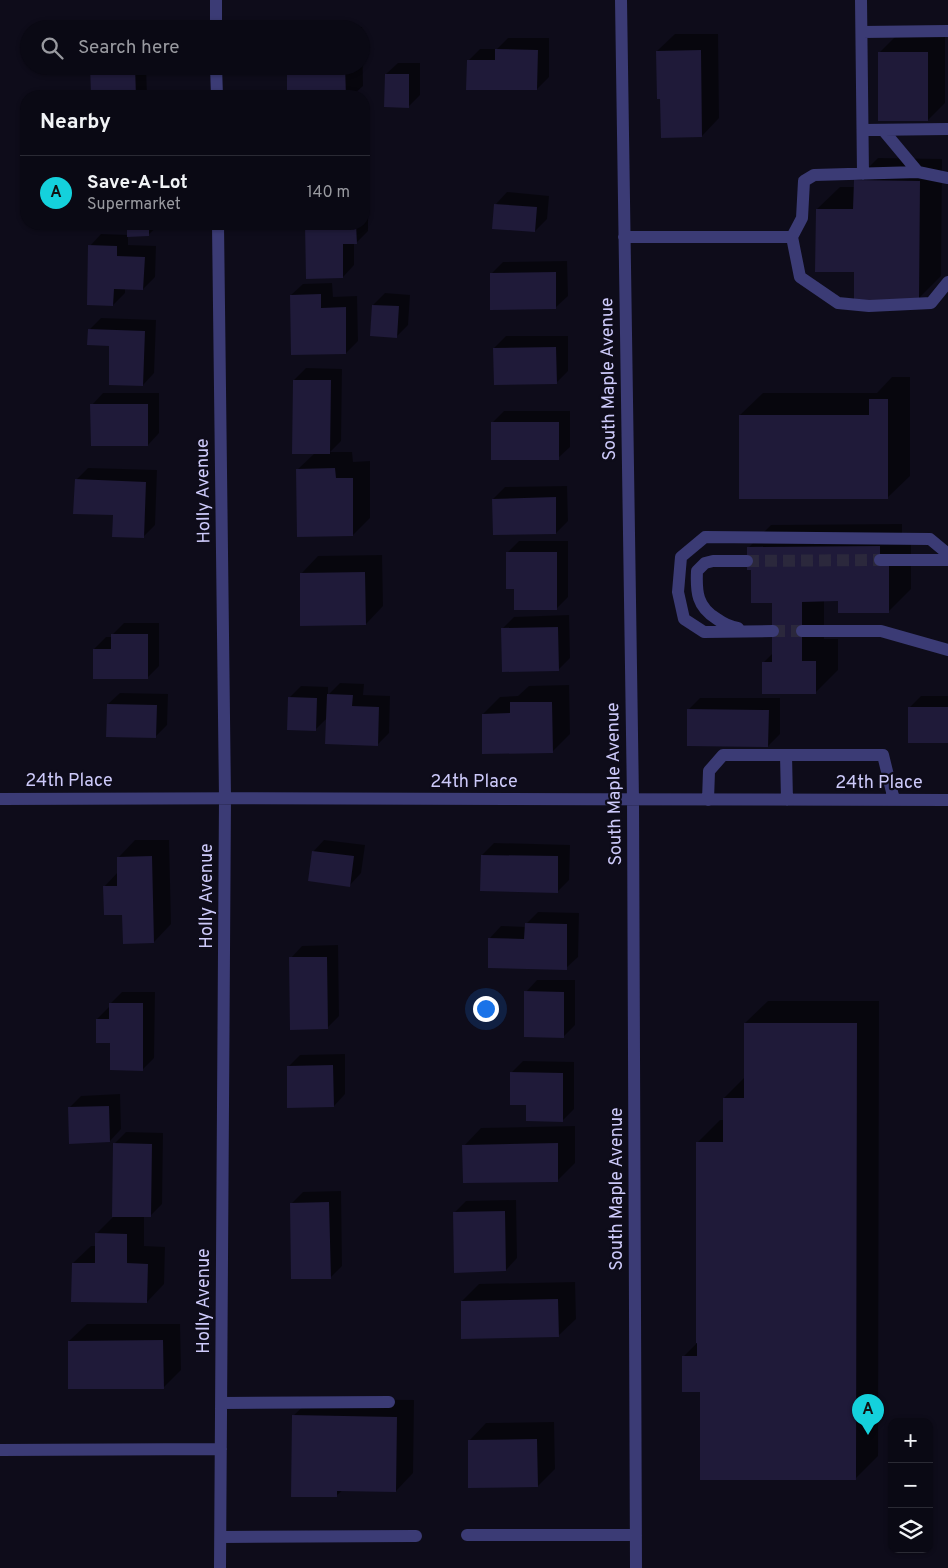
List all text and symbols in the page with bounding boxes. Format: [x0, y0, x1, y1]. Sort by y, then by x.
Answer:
search box [20, 20, 370, 75]
icon: search [38, 34, 66, 62]
text: Search here [78, 36, 180, 60]
text: Nearby [40, 109, 111, 136]
text: Save-A-Lot [87, 171, 188, 195]
text: A [50, 183, 62, 203]
text: 140 m [307, 183, 350, 203]
text: Supermarket [87, 195, 181, 215]
street label: South Maple Avenue [596, 297, 622, 461]
street label: Holly Avenue [192, 438, 216, 544]
street label: South Maple Avenue [602, 702, 628, 866]
street label: 24th Place [25, 770, 113, 793]
street label: 24th Place [430, 771, 518, 794]
street label: 24th Place [835, 772, 923, 795]
street label: Holly Avenue [196, 843, 219, 949]
your location [473, 996, 499, 1022]
street label: South Maple Avenue [606, 1107, 629, 1271]
street label: Holly Avenue [193, 1248, 216, 1354]
pin: A [852, 1394, 884, 1435]
map controls [888, 1418, 933, 1553]
button: + [888, 1418, 933, 1463]
button: − [888, 1463, 933, 1508]
button: layers [888, 1508, 933, 1553]

